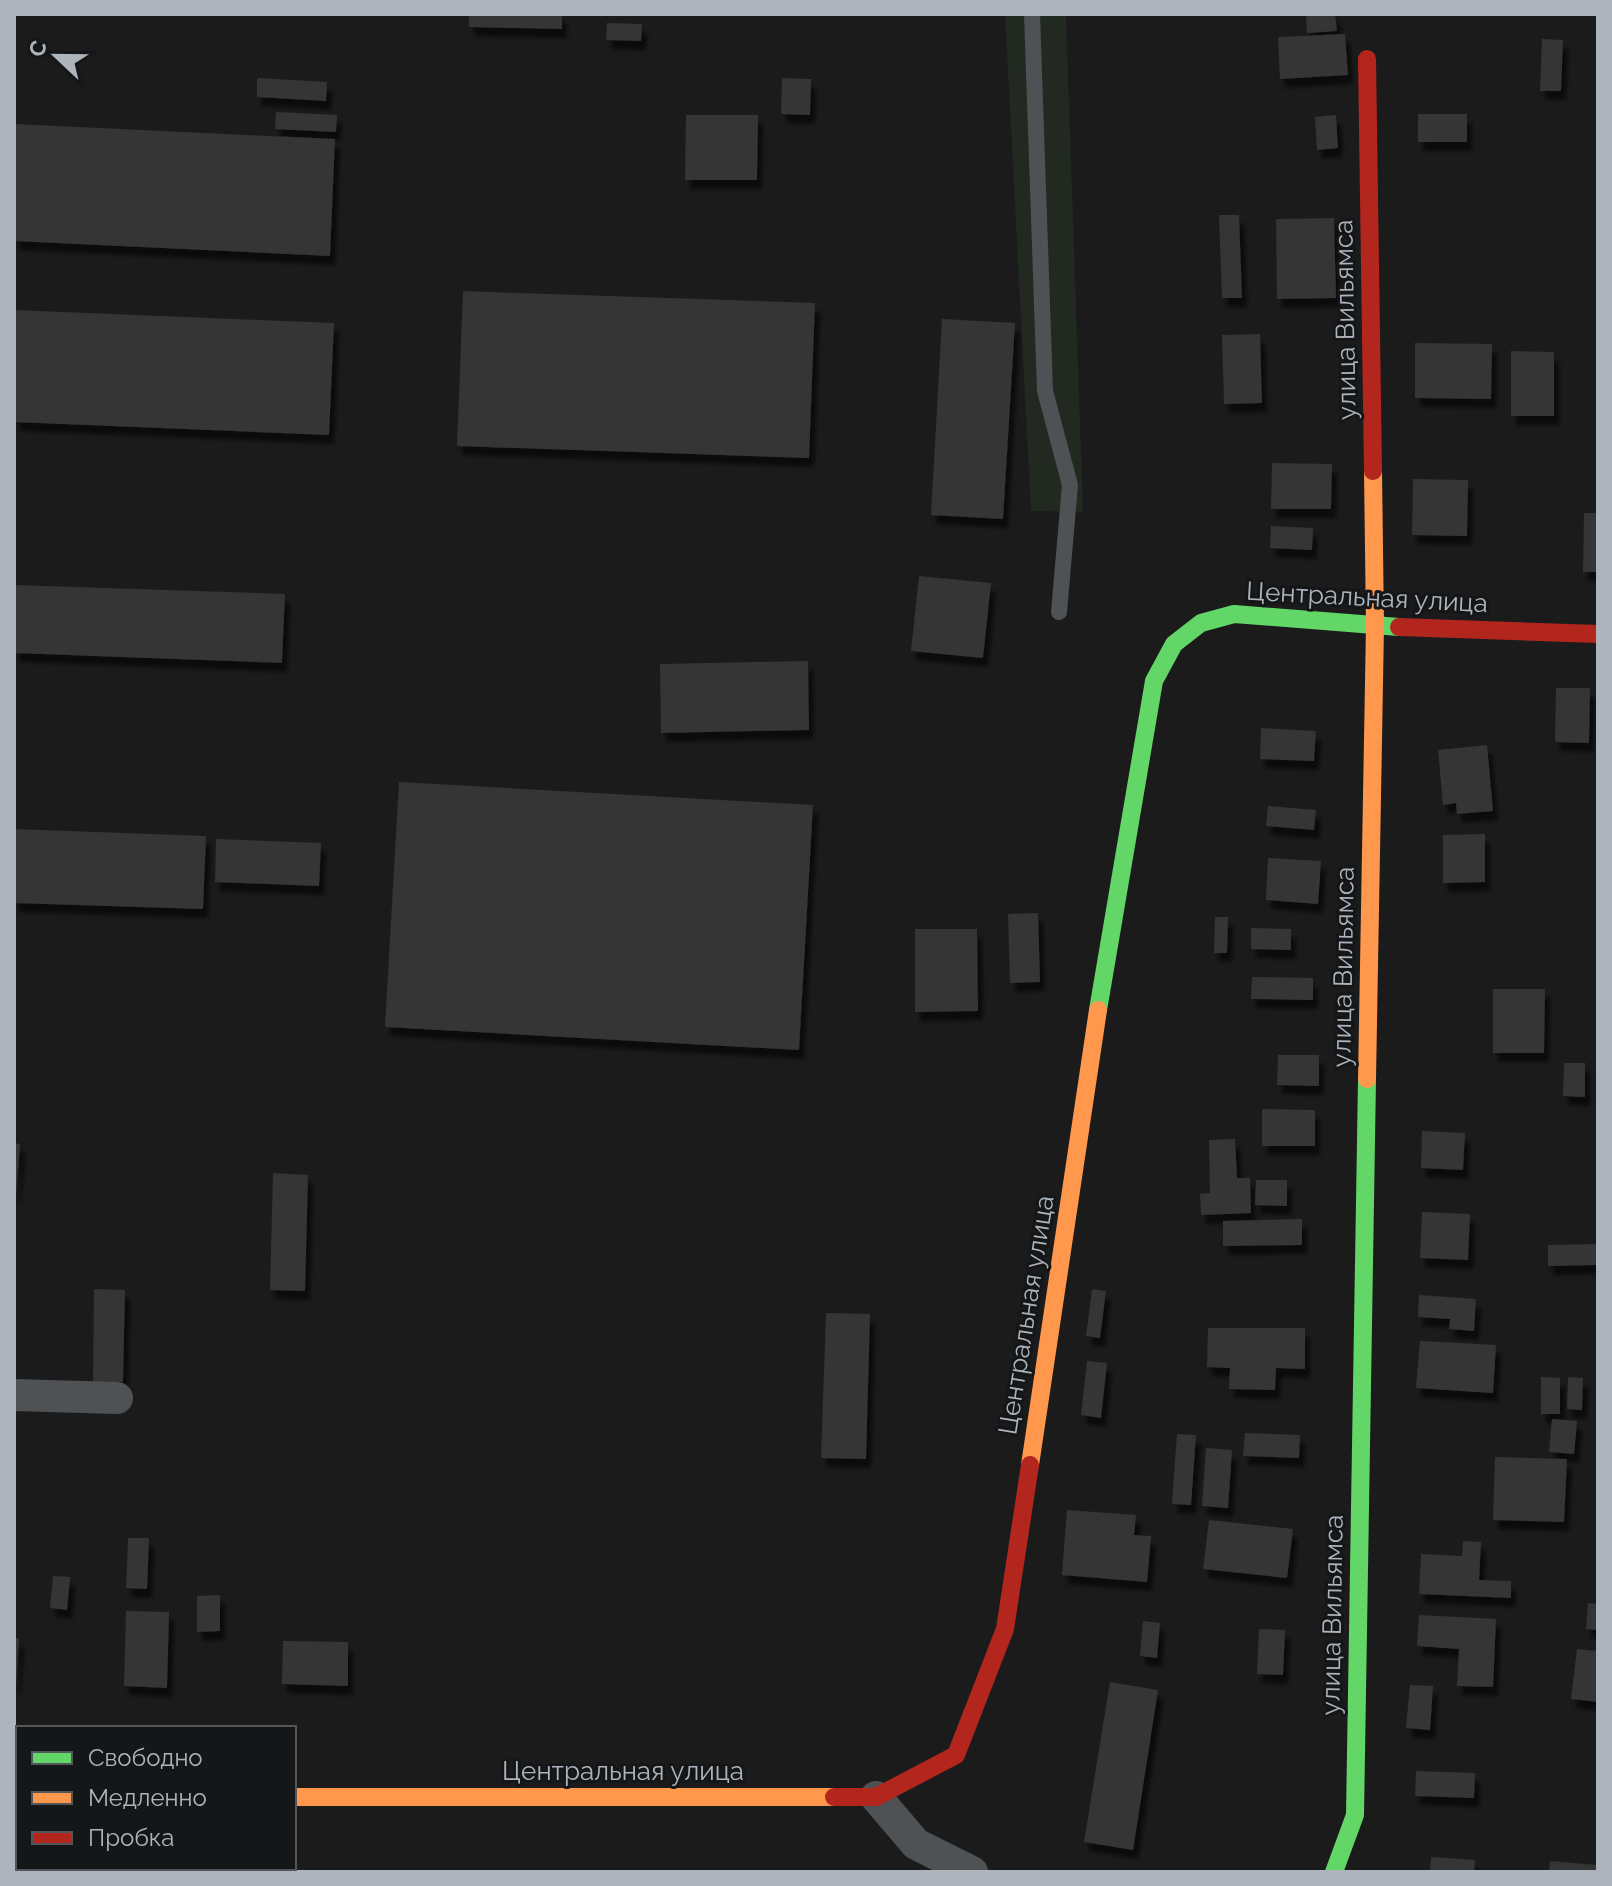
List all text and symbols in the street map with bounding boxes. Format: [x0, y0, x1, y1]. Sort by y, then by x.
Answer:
north arrow [16, 16, 96, 96]
text: С [23, 37, 52, 60]
street label: улица Вильямса [1328, 219, 1362, 421]
street label: Центральная улица [1245, 576, 1489, 618]
street label: улица Вильямса [1326, 866, 1360, 1068]
street label: Центральная улица [992, 1193, 1060, 1437]
street label: улица Вильямса [1315, 1514, 1349, 1716]
legend [16, 1726, 296, 1870]
text: Свободно [88, 1743, 203, 1772]
street label: Центральная улица [502, 1756, 744, 1786]
text: Медленно [88, 1783, 207, 1812]
text: Пробка [88, 1823, 174, 1852]

